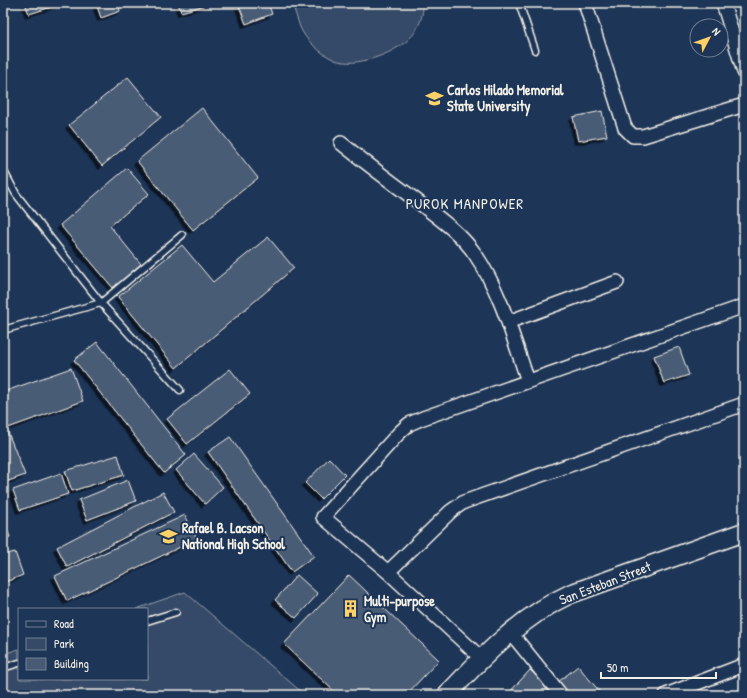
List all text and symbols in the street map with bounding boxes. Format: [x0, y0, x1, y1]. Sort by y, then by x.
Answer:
north arrow [689, 18, 729, 58]
text: N [709, 25, 724, 38]
place label: Carlos Hilado Memorial State University [447, 80, 564, 117]
school or university icon: Carlos Hilado Memorial State University [424, 88, 444, 108]
district label: PUROK MANPOWER [406, 193, 524, 214]
place label: Rafael B. Lacson National High School [182, 518, 285, 555]
school or university icon: Rafael B. Lacson National High School [159, 526, 179, 546]
street label: San Esteban Street [556, 556, 654, 609]
place label: Multi-purpose Gym [364, 591, 435, 628]
building icon: Multi-purpose Gym [341, 599, 361, 619]
legend [18, 608, 148, 680]
text: Road [54, 615, 74, 632]
text: Park [54, 635, 74, 652]
scale bar [601, 654, 716, 680]
text: Building [54, 655, 89, 672]
text: 50 m [607, 659, 628, 676]

